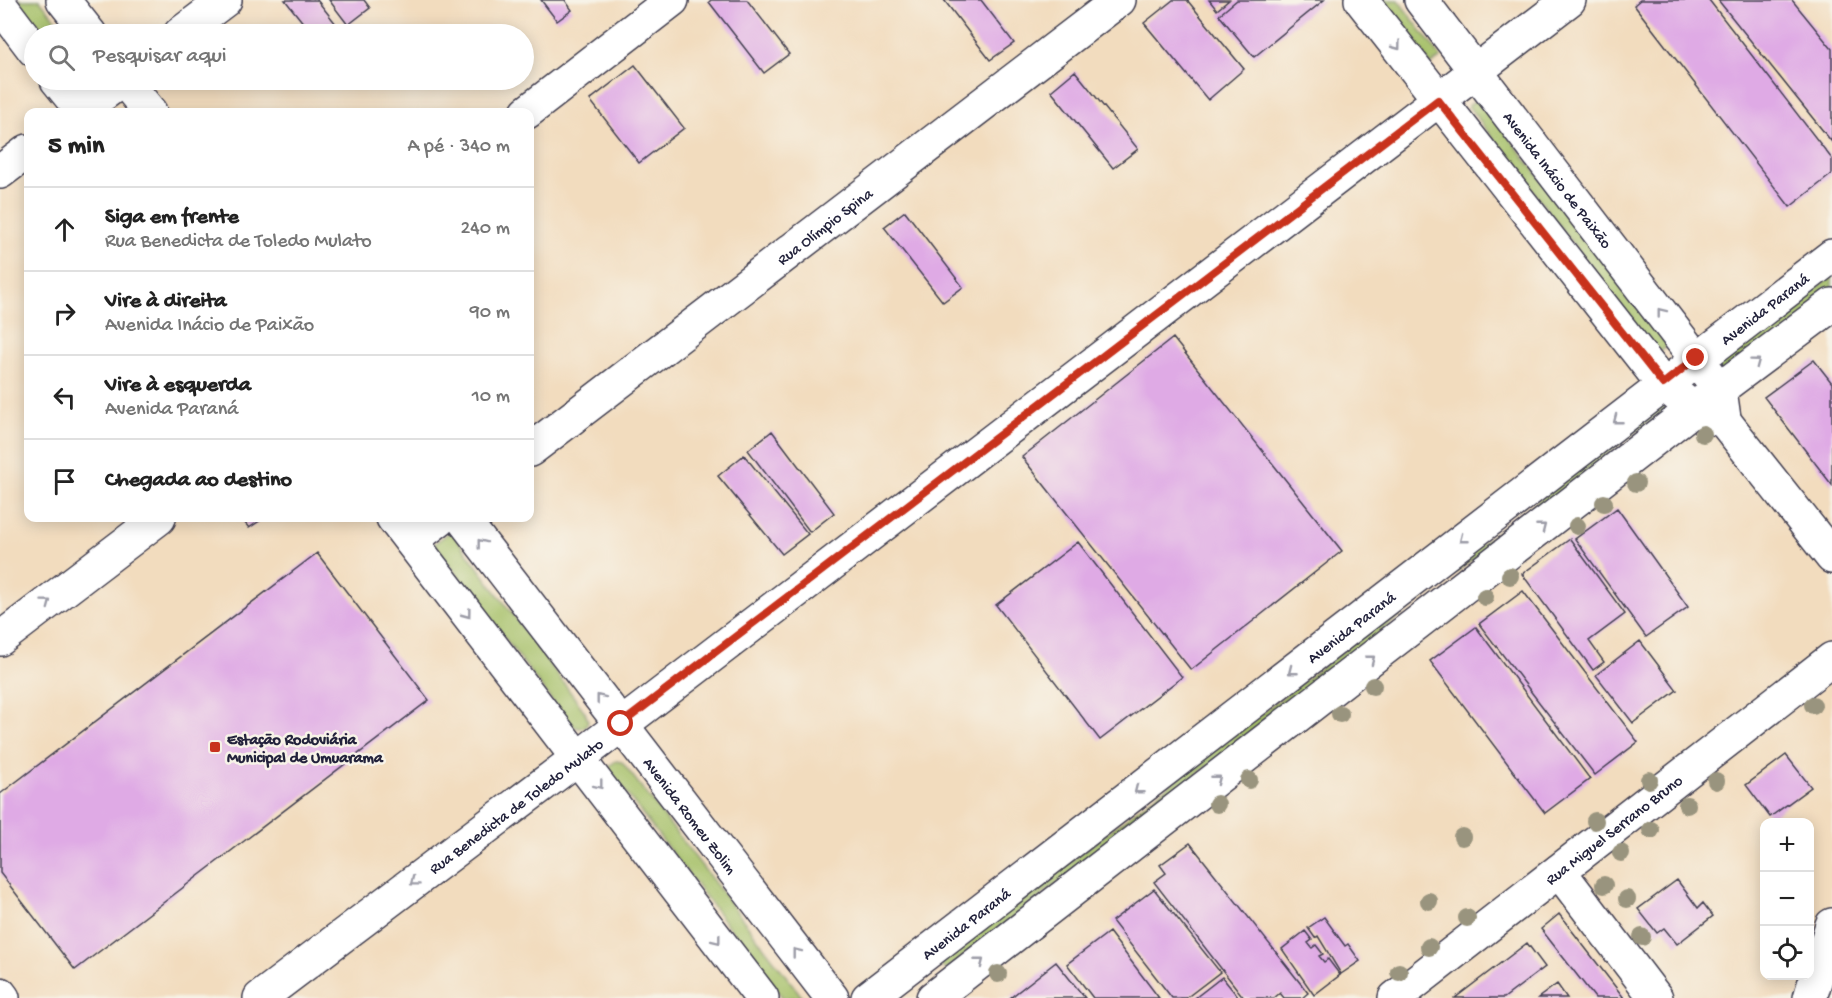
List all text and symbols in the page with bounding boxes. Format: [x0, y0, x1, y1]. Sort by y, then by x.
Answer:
search box [24, 24, 534, 90]
one-way arrow [1389, 40, 1400, 51]
icon: search [45, 41, 78, 74]
text: Pesquisar aqui [93, 44, 227, 70]
street label: Avenida Inácio de Paixão [1497, 109, 1614, 254]
text: 5 min [48, 132, 104, 163]
text: A pé · 340 m [407, 136, 510, 159]
street label: Rua Olímpio Spina [775, 185, 879, 271]
text: Siga em frente [105, 205, 239, 231]
icon: ahead [48, 213, 81, 246]
text: 240 m [460, 218, 510, 241]
text: Rua Benedicta de Toledo Mulato [105, 231, 372, 254]
street label: Avenida Paraná [1718, 270, 1815, 351]
text: Vire à direita [105, 289, 227, 315]
icon: right [48, 297, 81, 330]
text: 90 m [470, 302, 510, 325]
one-way arrow [1657, 308, 1668, 319]
text: Avenida Inácio de Paixão [105, 315, 314, 338]
route end [1682, 344, 1708, 370]
one-way arrow [1750, 358, 1761, 369]
text: Vire à esquerda [105, 373, 251, 399]
icon: left [48, 381, 81, 414]
text: 10 m [472, 386, 510, 409]
text: Avenida Paraná [105, 399, 238, 422]
one-way arrow [1613, 412, 1624, 423]
icon: arrive [48, 465, 81, 498]
text: Chegada ao destino [105, 468, 292, 494]
one-way arrow [1535, 523, 1546, 534]
one-way arrow [1458, 531, 1469, 542]
one-way arrow [478, 539, 489, 550]
street label: Avenida Paraná [1305, 589, 1402, 669]
one-way arrow [40, 599, 51, 610]
one-way arrow [460, 607, 471, 618]
one-way arrow [1364, 656, 1375, 667]
one-way arrow [1288, 664, 1299, 675]
one-way arrow [597, 693, 608, 704]
route start [607, 710, 633, 736]
place label: Estação Rodoviária Municipal de Umuarama [227, 732, 384, 769]
street label: Rua Benedicta de Toledo Mulato [427, 736, 608, 880]
marker: Estação Rodoviária Municipal de Umuarama [208, 740, 222, 754]
street label: Avenida Romeu Zolim [637, 755, 740, 880]
street label: Rua Miguel Serrano Bruno [1543, 773, 1688, 891]
one-way arrow [1210, 775, 1221, 786]
one-way arrow [591, 779, 602, 790]
one-way arrow [1133, 783, 1144, 794]
map controls [1760, 818, 1814, 980]
button: + [1760, 818, 1814, 872]
button: − [1760, 872, 1814, 926]
one-way arrow [409, 875, 420, 886]
street label: Avenida Paraná [920, 885, 1017, 966]
button: locate [1760, 926, 1814, 980]
one-way arrow [710, 933, 721, 944]
one-way arrow [793, 947, 804, 958]
one-way arrow [973, 959, 984, 970]

